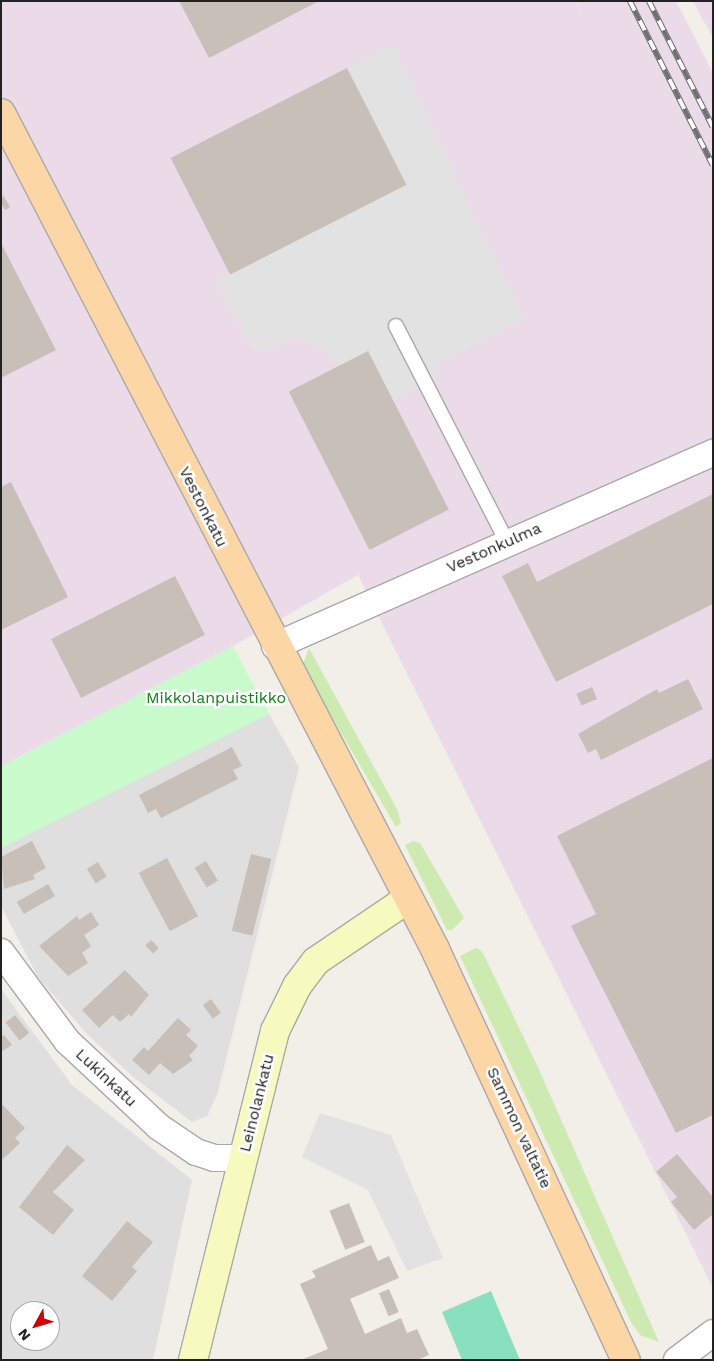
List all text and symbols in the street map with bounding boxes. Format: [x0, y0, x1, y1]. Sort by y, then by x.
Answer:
street label: Vestonkatu [175, 464, 231, 550]
street label: Vestonkulma [444, 519, 544, 577]
park label: Mikkolanpuistikko [146, 688, 286, 708]
street label: Lukinkatu [71, 1045, 141, 1111]
street label: Leinolankatu [236, 1052, 278, 1154]
street label: Sammon valtatie [482, 1064, 556, 1192]
north arrow [10, 1301, 60, 1351]
text: N [15, 1326, 34, 1344]

